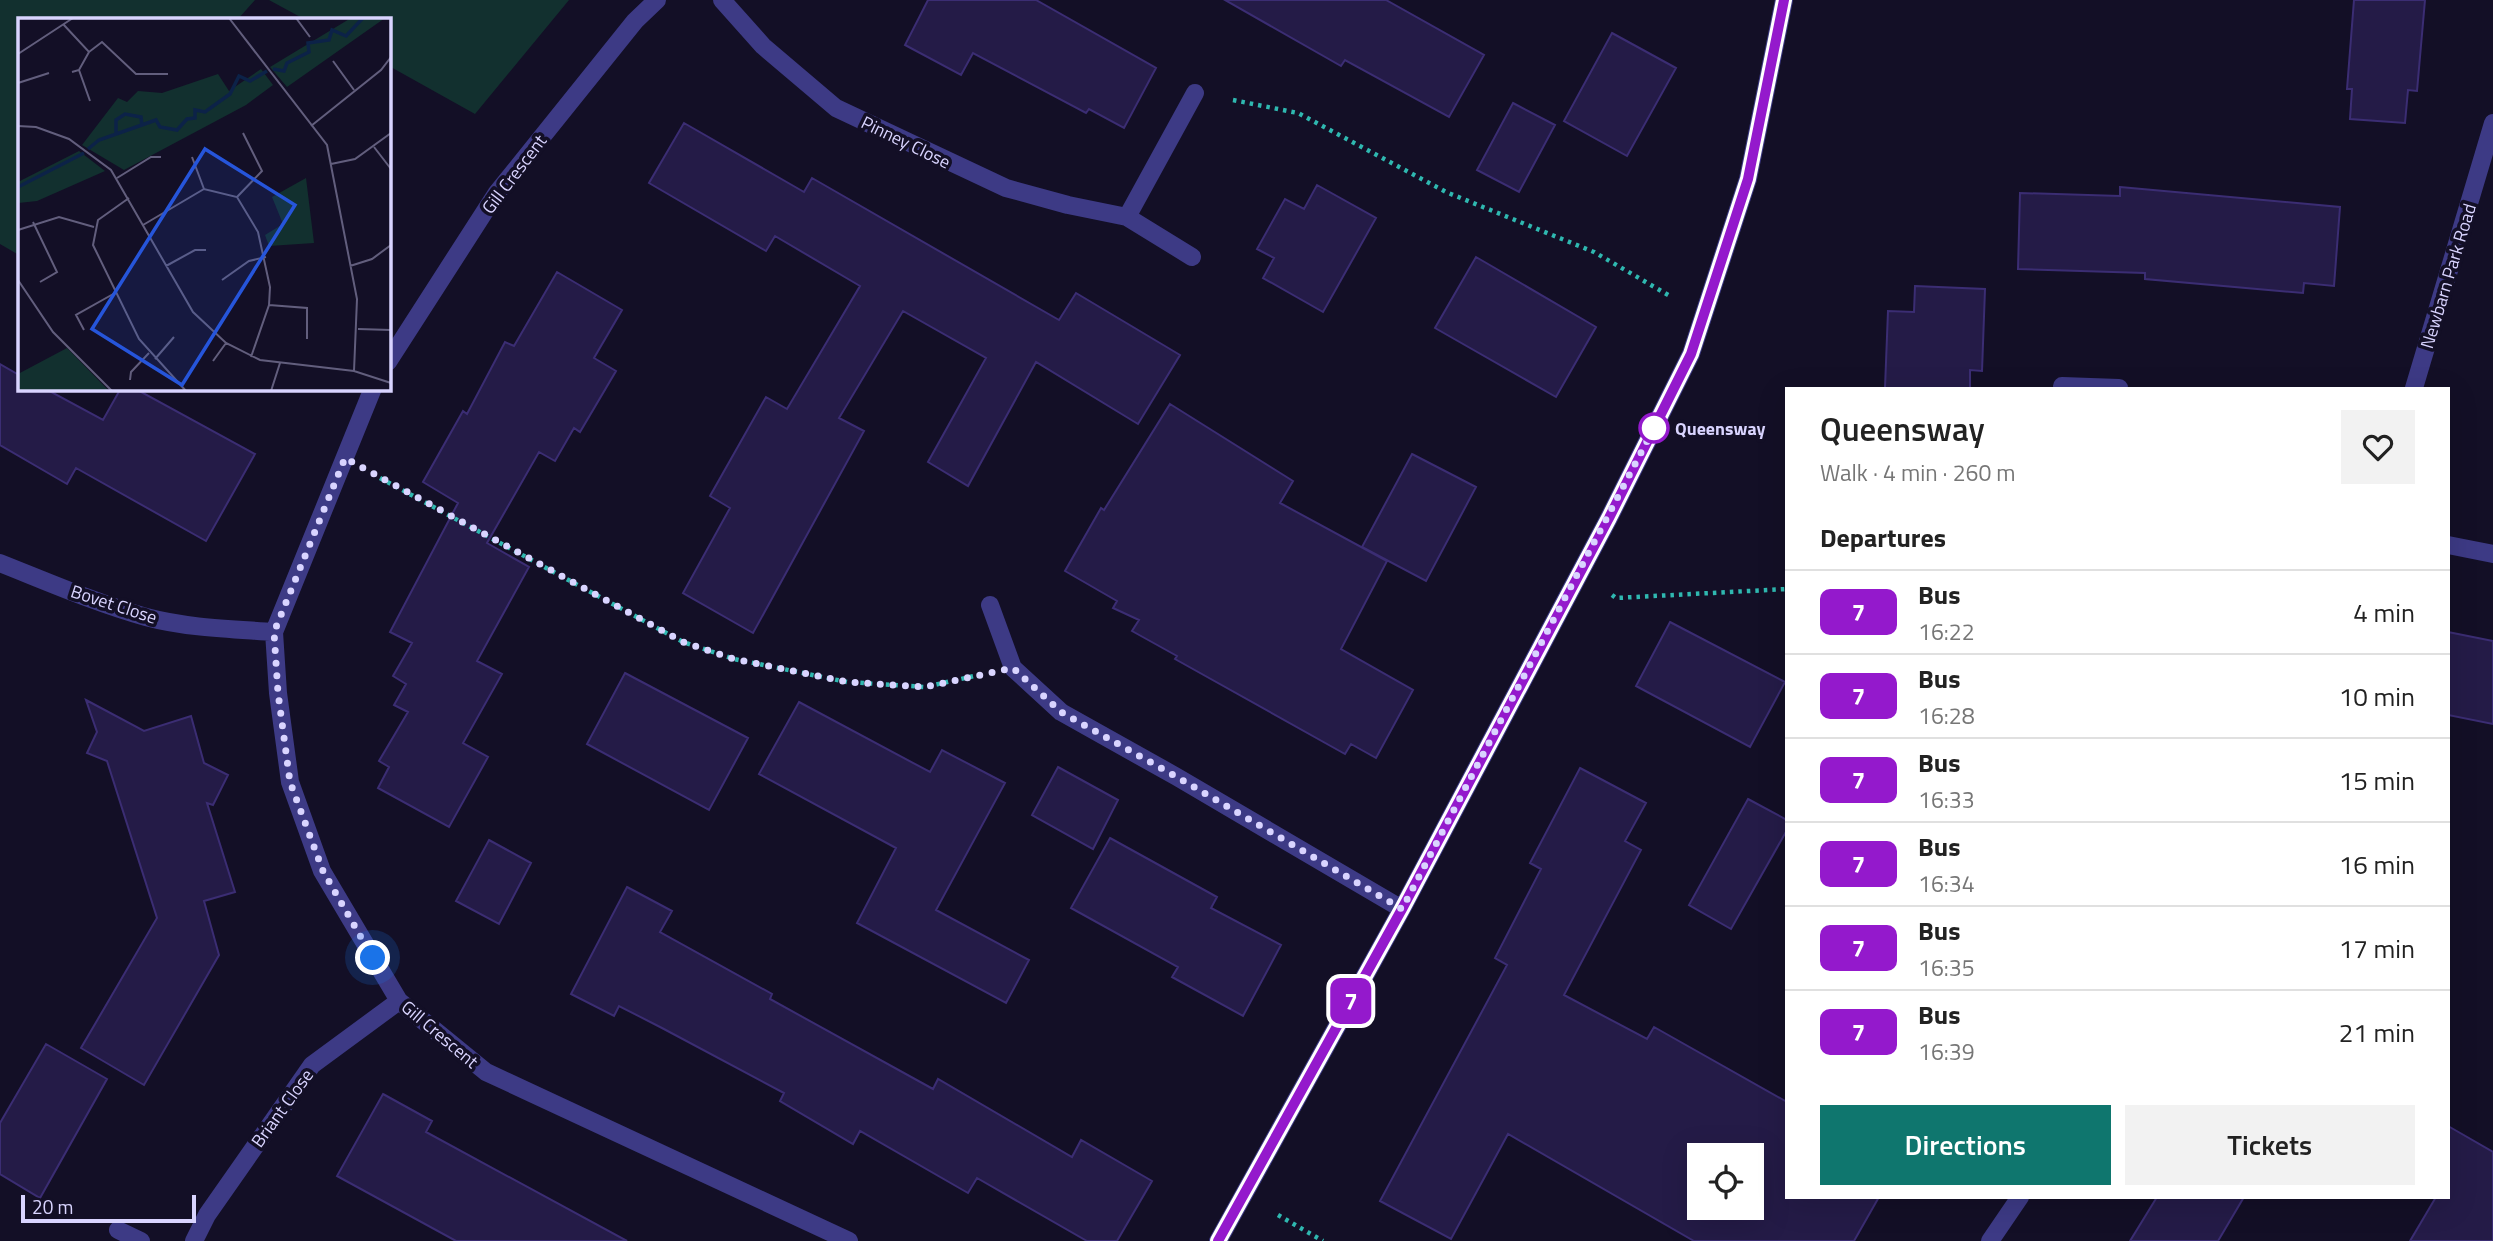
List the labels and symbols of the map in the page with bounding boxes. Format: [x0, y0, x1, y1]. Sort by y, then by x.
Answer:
inset map [18, 18, 390, 390]
street label: Pinney Close [857, 109, 955, 175]
street label: Gill Crescent [475, 128, 553, 219]
street label: Newbarn Park Road [2413, 200, 2483, 352]
marker: Queensway [1639, 413, 1669, 443]
place label: Queensway [1675, 415, 1765, 442]
street label: Bovet Close [67, 577, 161, 631]
your location [355, 940, 390, 975]
line badge: 7 [1328, 978, 1374, 1024]
street label: Gill Crescent [396, 994, 485, 1075]
street label: Briant Close [244, 1063, 320, 1153]
scale bar [21, 1192, 196, 1224]

